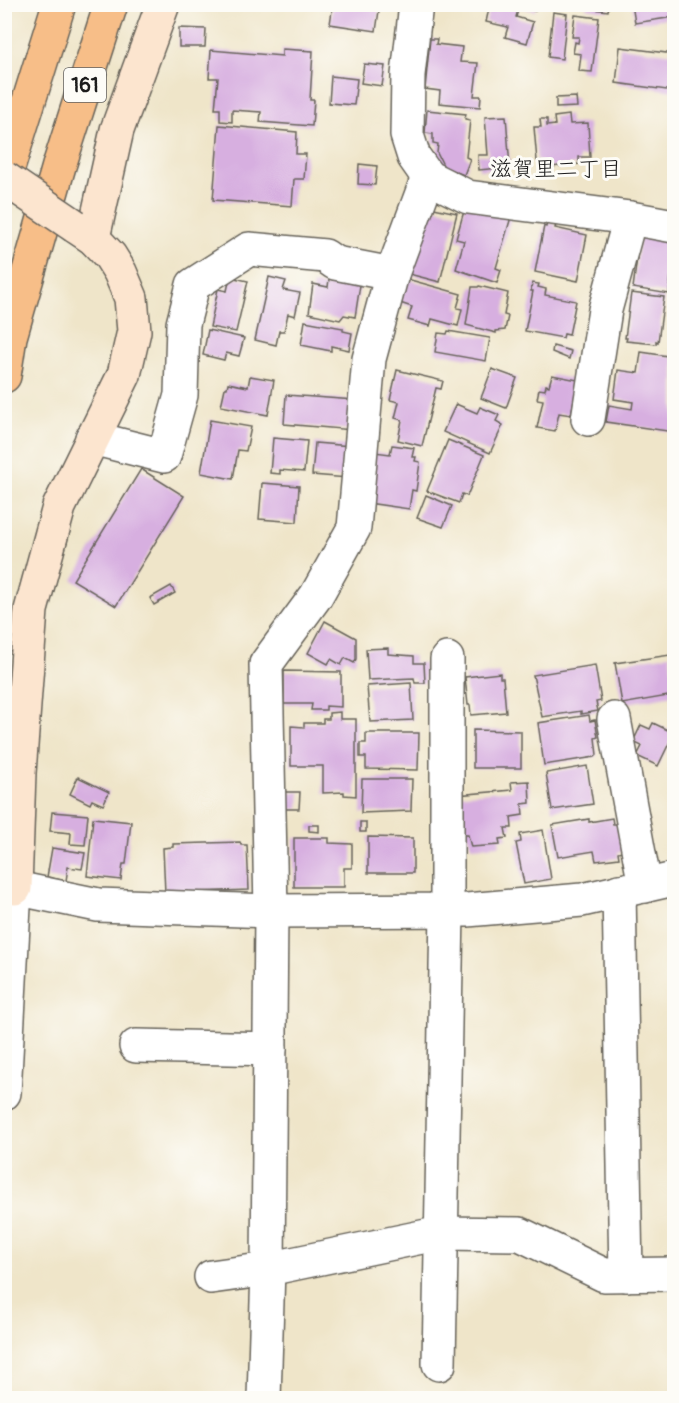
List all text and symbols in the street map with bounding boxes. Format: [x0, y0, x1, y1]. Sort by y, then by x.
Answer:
road number: 161 [64, 68, 106, 102]
district label: 滋賀里二丁目 [490, 155, 622, 183]

